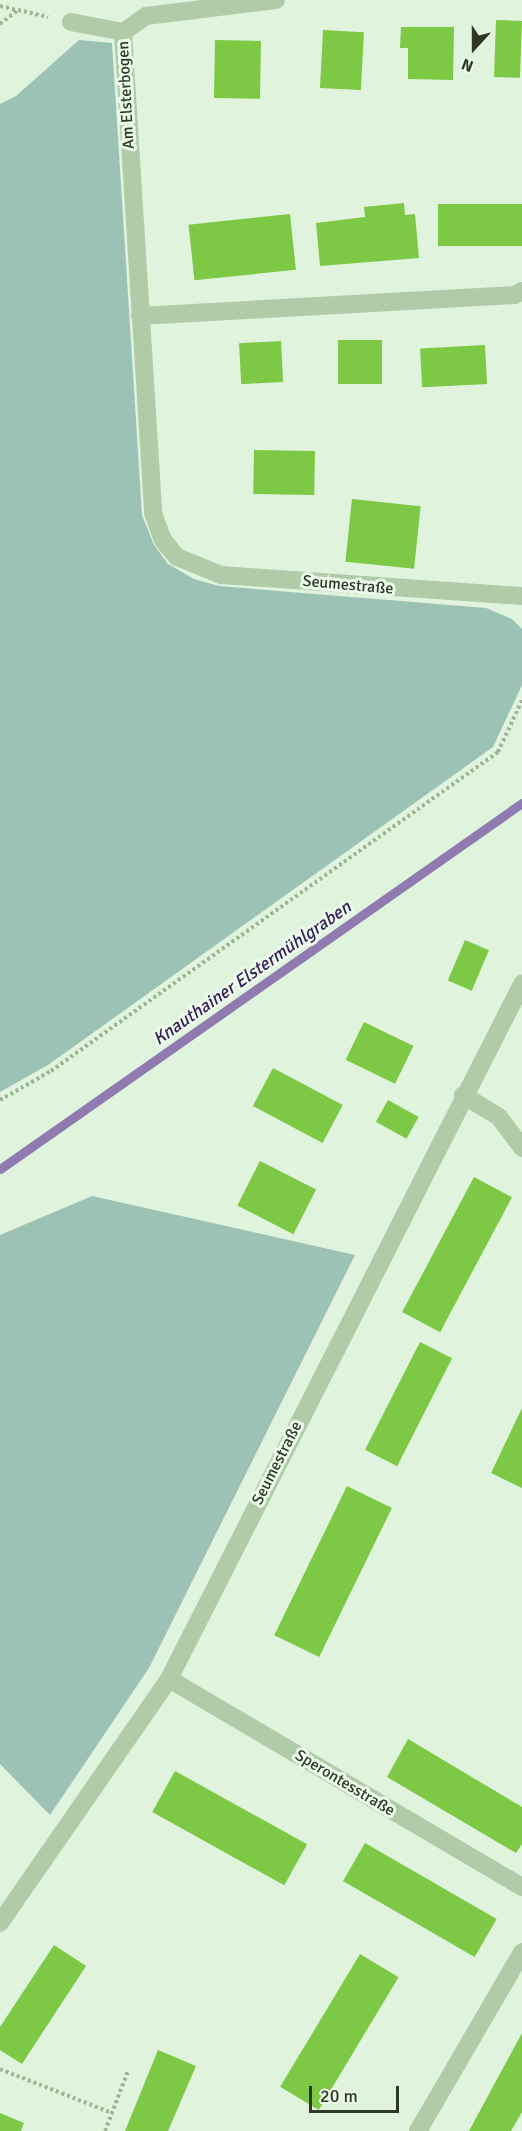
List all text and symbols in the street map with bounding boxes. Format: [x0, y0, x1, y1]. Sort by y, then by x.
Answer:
north arrow [444, 18, 504, 78]
street label: Am Elsterbogen [114, 41, 138, 149]
text: N [459, 53, 476, 76]
street label: Seumestraße [302, 571, 394, 599]
water label: Knauthainer Elstermühlgraben [149, 896, 355, 1050]
street label: Seumestraße [248, 1418, 306, 1508]
street label: Sperontesstraße [292, 1746, 398, 1820]
scale bar [312, 2074, 402, 2112]
text: 20 m [320, 2085, 358, 2107]

